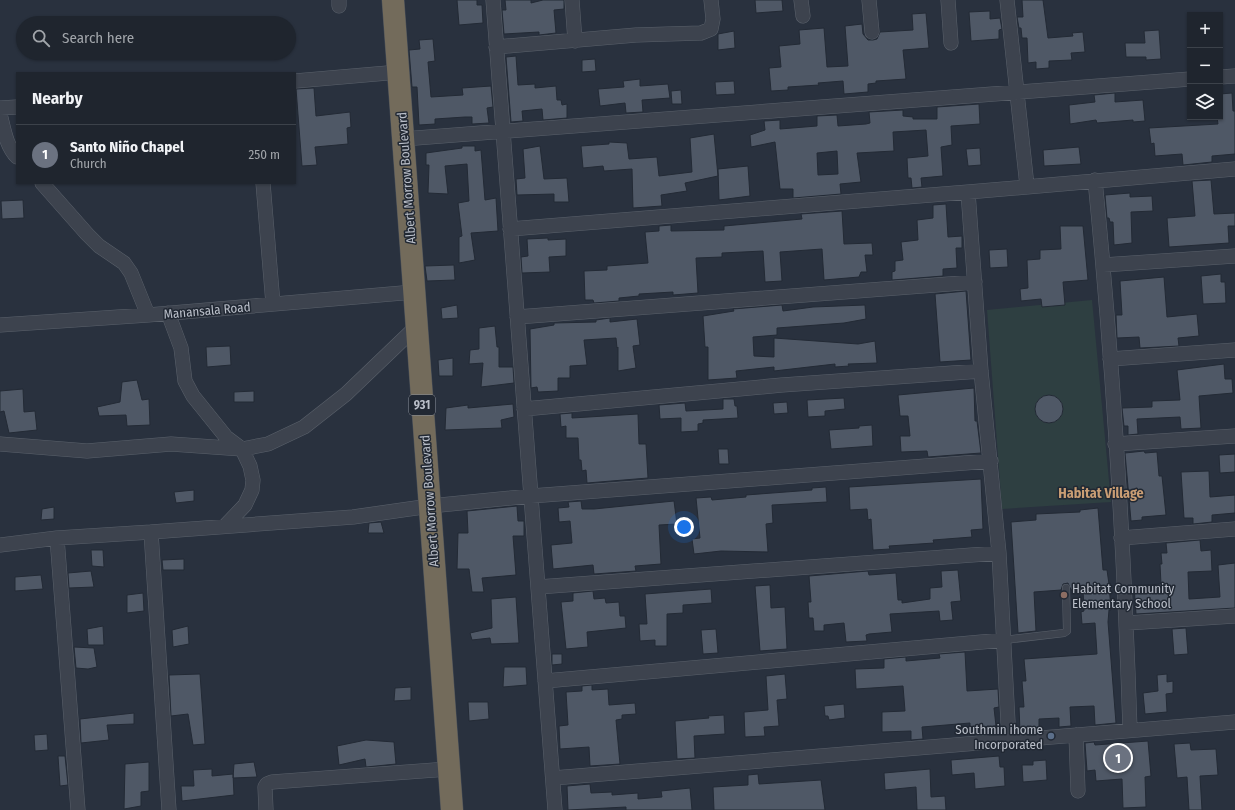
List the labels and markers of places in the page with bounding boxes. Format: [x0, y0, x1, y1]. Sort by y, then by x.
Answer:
place label: Habitat Community Elementary School [1072, 581, 1175, 611]
marker: Habitat Community Elementary School [1059, 590, 1069, 600]
place label: Southmin ihome Incorporated [955, 722, 1043, 752]
marker: Southmin ihome Incorporated [1046, 731, 1056, 741]
pin: 1 [1105, 743, 1131, 773]

